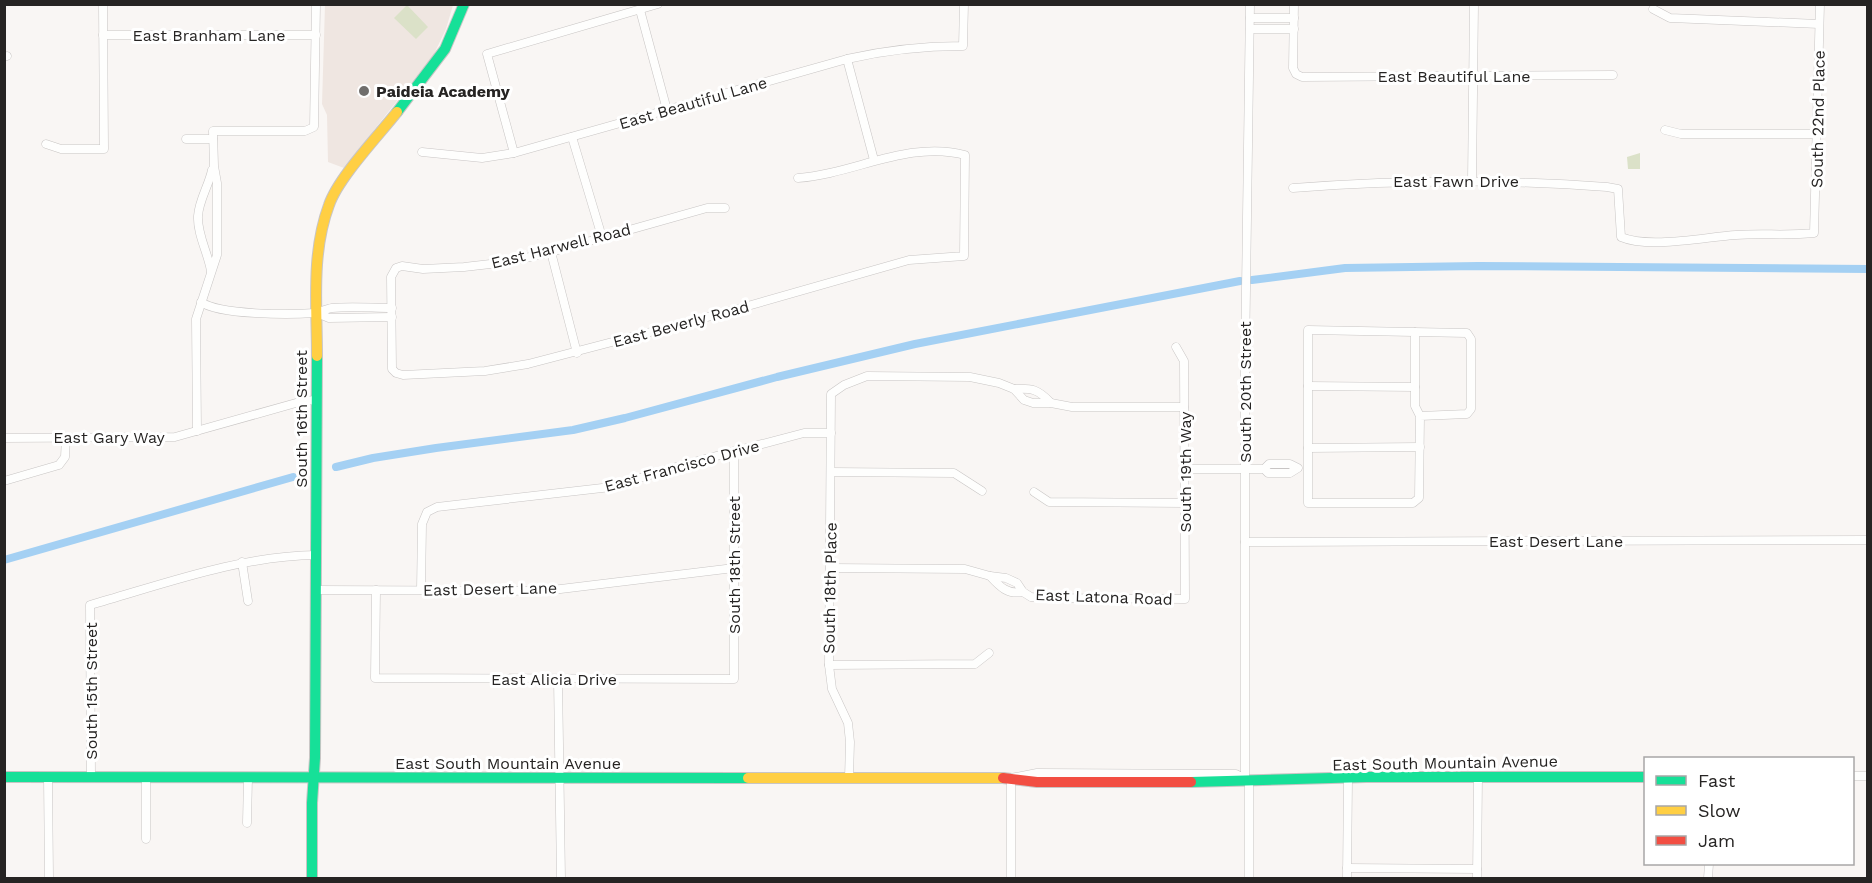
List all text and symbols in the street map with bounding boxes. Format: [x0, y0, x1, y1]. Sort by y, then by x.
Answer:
street label: East Branham Lane [133, 26, 286, 45]
street label: South 22nd Place [1807, 50, 1829, 188]
street label: East Beautiful Lane [1377, 67, 1531, 86]
street label: East Beautiful Lane [617, 73, 769, 133]
place label: Paideia Academy [376, 82, 511, 101]
marker: Paideia Academy [357, 84, 371, 98]
street label: East Fawn Drive [1393, 172, 1519, 191]
street label: East Harwell Road [489, 219, 633, 273]
street label: East Beverly Road [611, 297, 751, 351]
street label: South 20th Street [1236, 321, 1255, 463]
street label: South 16th Street [292, 350, 311, 488]
street label: South 19th Way [1176, 411, 1195, 532]
street label: East Gary Way [53, 428, 166, 447]
street label: East Francisco Drive [602, 436, 762, 496]
street label: South 18th Street [725, 496, 744, 634]
street label: South 18th Place [819, 522, 841, 654]
street label: East Desert Lane [1489, 532, 1623, 551]
street label: East Desert Lane [423, 578, 557, 600]
street label: East Latona Road [1035, 585, 1173, 609]
street label: South 15th Street [82, 622, 101, 760]
street label: East Alicia Drive [491, 670, 617, 689]
street label: East South Mountain Avenue [1332, 752, 1558, 774]
street label: East South Mountain Avenue [395, 754, 621, 773]
legend [1644, 757, 1854, 865]
text: Fast [1698, 770, 1736, 791]
text: Slow [1698, 800, 1741, 821]
text: Jam [1698, 830, 1735, 851]

